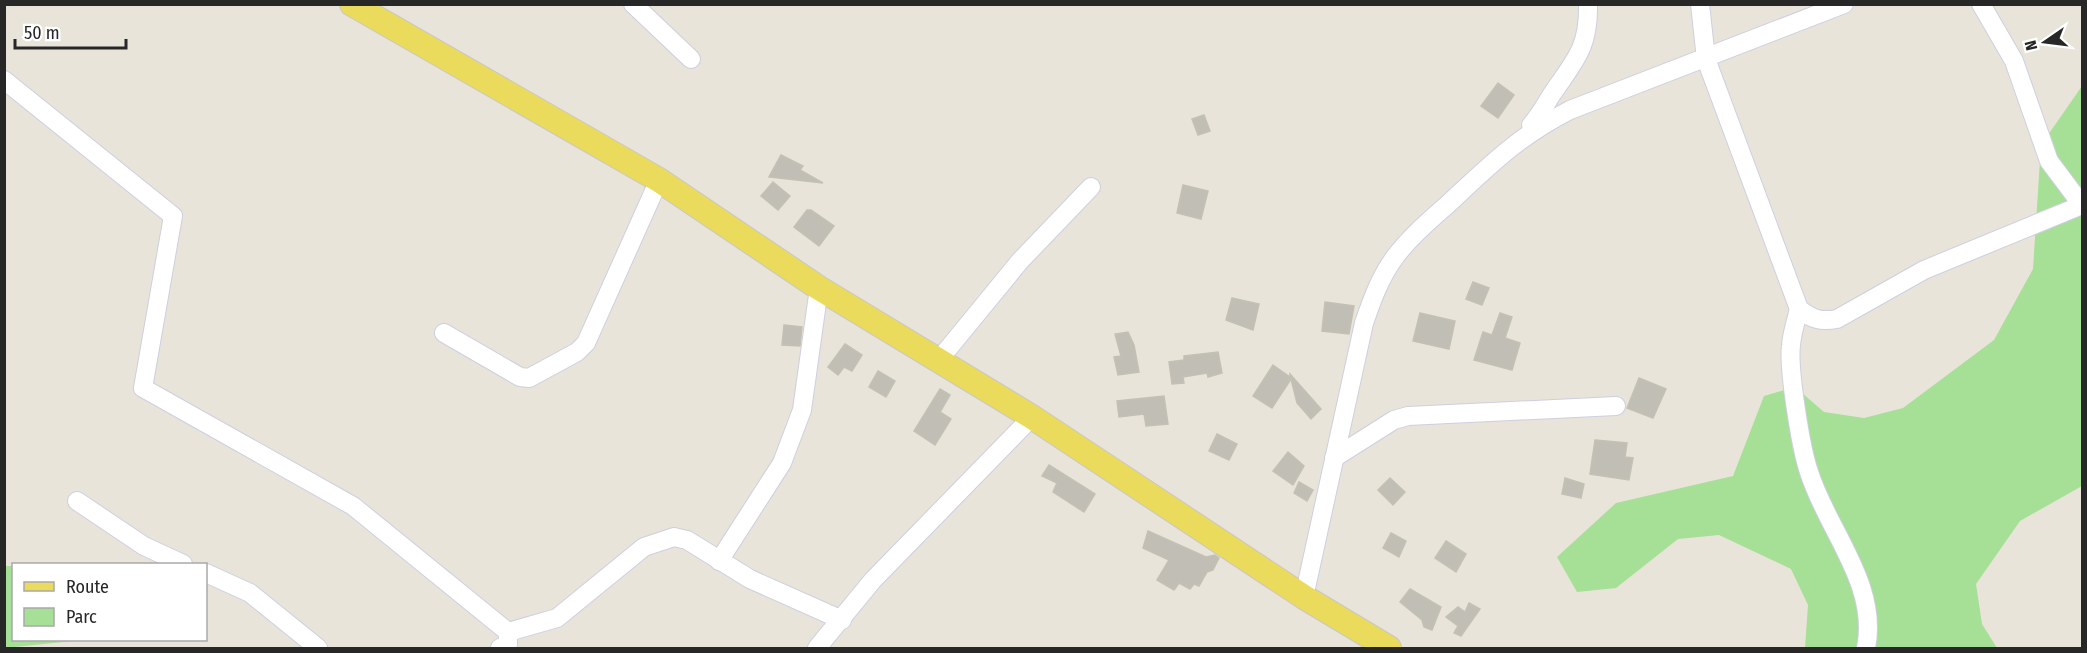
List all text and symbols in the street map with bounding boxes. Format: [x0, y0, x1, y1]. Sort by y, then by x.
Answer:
scale bar [15, 12, 126, 50]
north arrow [2015, 12, 2075, 72]
text: 50 m [24, 22, 60, 44]
text: N [2021, 39, 2041, 52]
legend [12, 563, 207, 641]
text: Route [66, 576, 109, 598]
text: Parc [66, 606, 97, 628]

